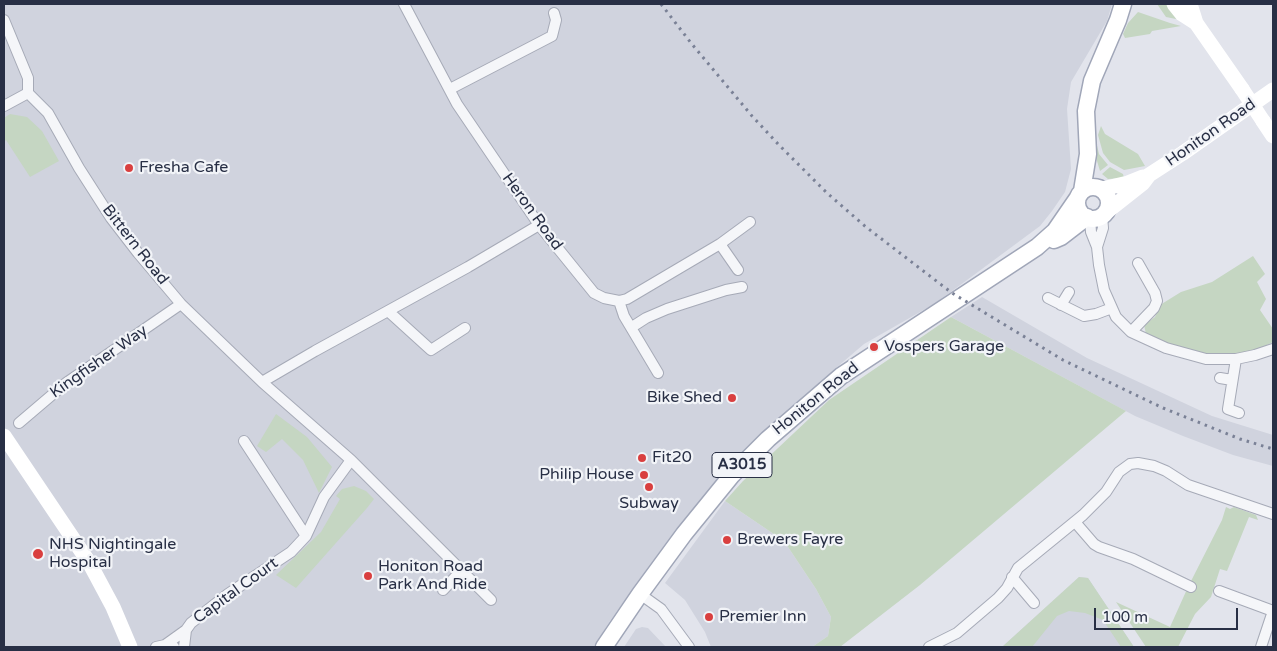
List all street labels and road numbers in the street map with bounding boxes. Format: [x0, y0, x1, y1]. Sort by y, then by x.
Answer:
street label: Honiton Road [1162, 95, 1260, 171]
street label: Heron Road [498, 170, 566, 254]
street label: Bittern Road [98, 201, 172, 289]
street label: Kingfisher Way [47, 321, 151, 403]
street label: Honiton Road [769, 358, 863, 440]
road number: A3015 [712, 452, 772, 478]
street label: Capital Court [190, 554, 282, 628]

